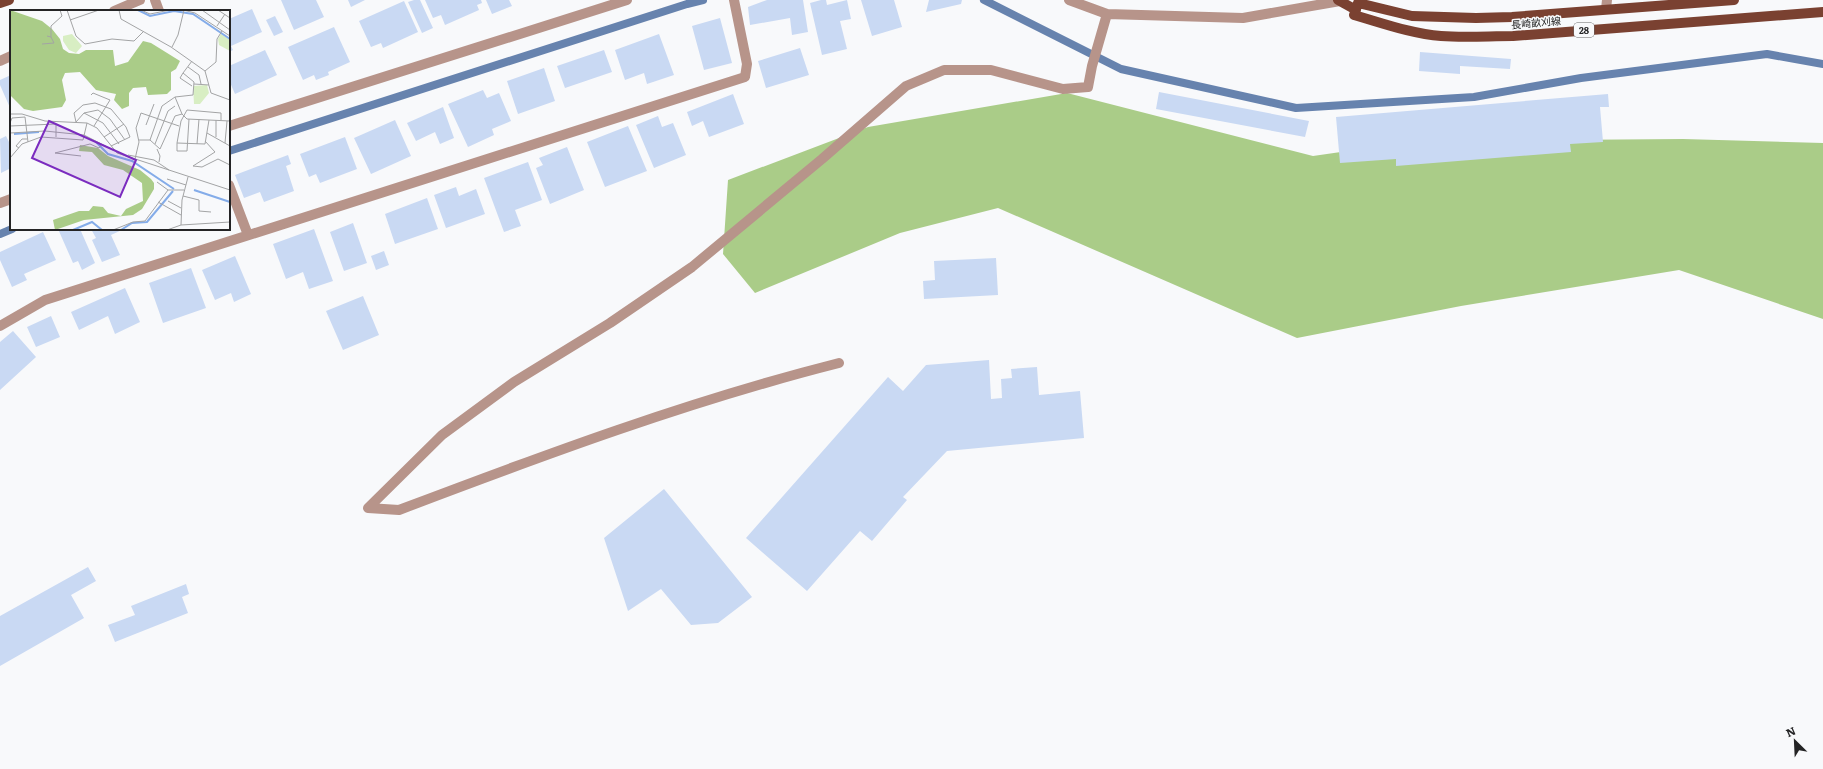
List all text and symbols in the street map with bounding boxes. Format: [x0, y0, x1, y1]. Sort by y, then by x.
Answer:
inset map [10, 10, 230, 230]
street label: 長崎畝刈線 [1510, 12, 1562, 32]
road number: 28 [1574, 23, 1594, 37]
north arrow [1775, 721, 1815, 761]
text: N [1783, 722, 1798, 740]

